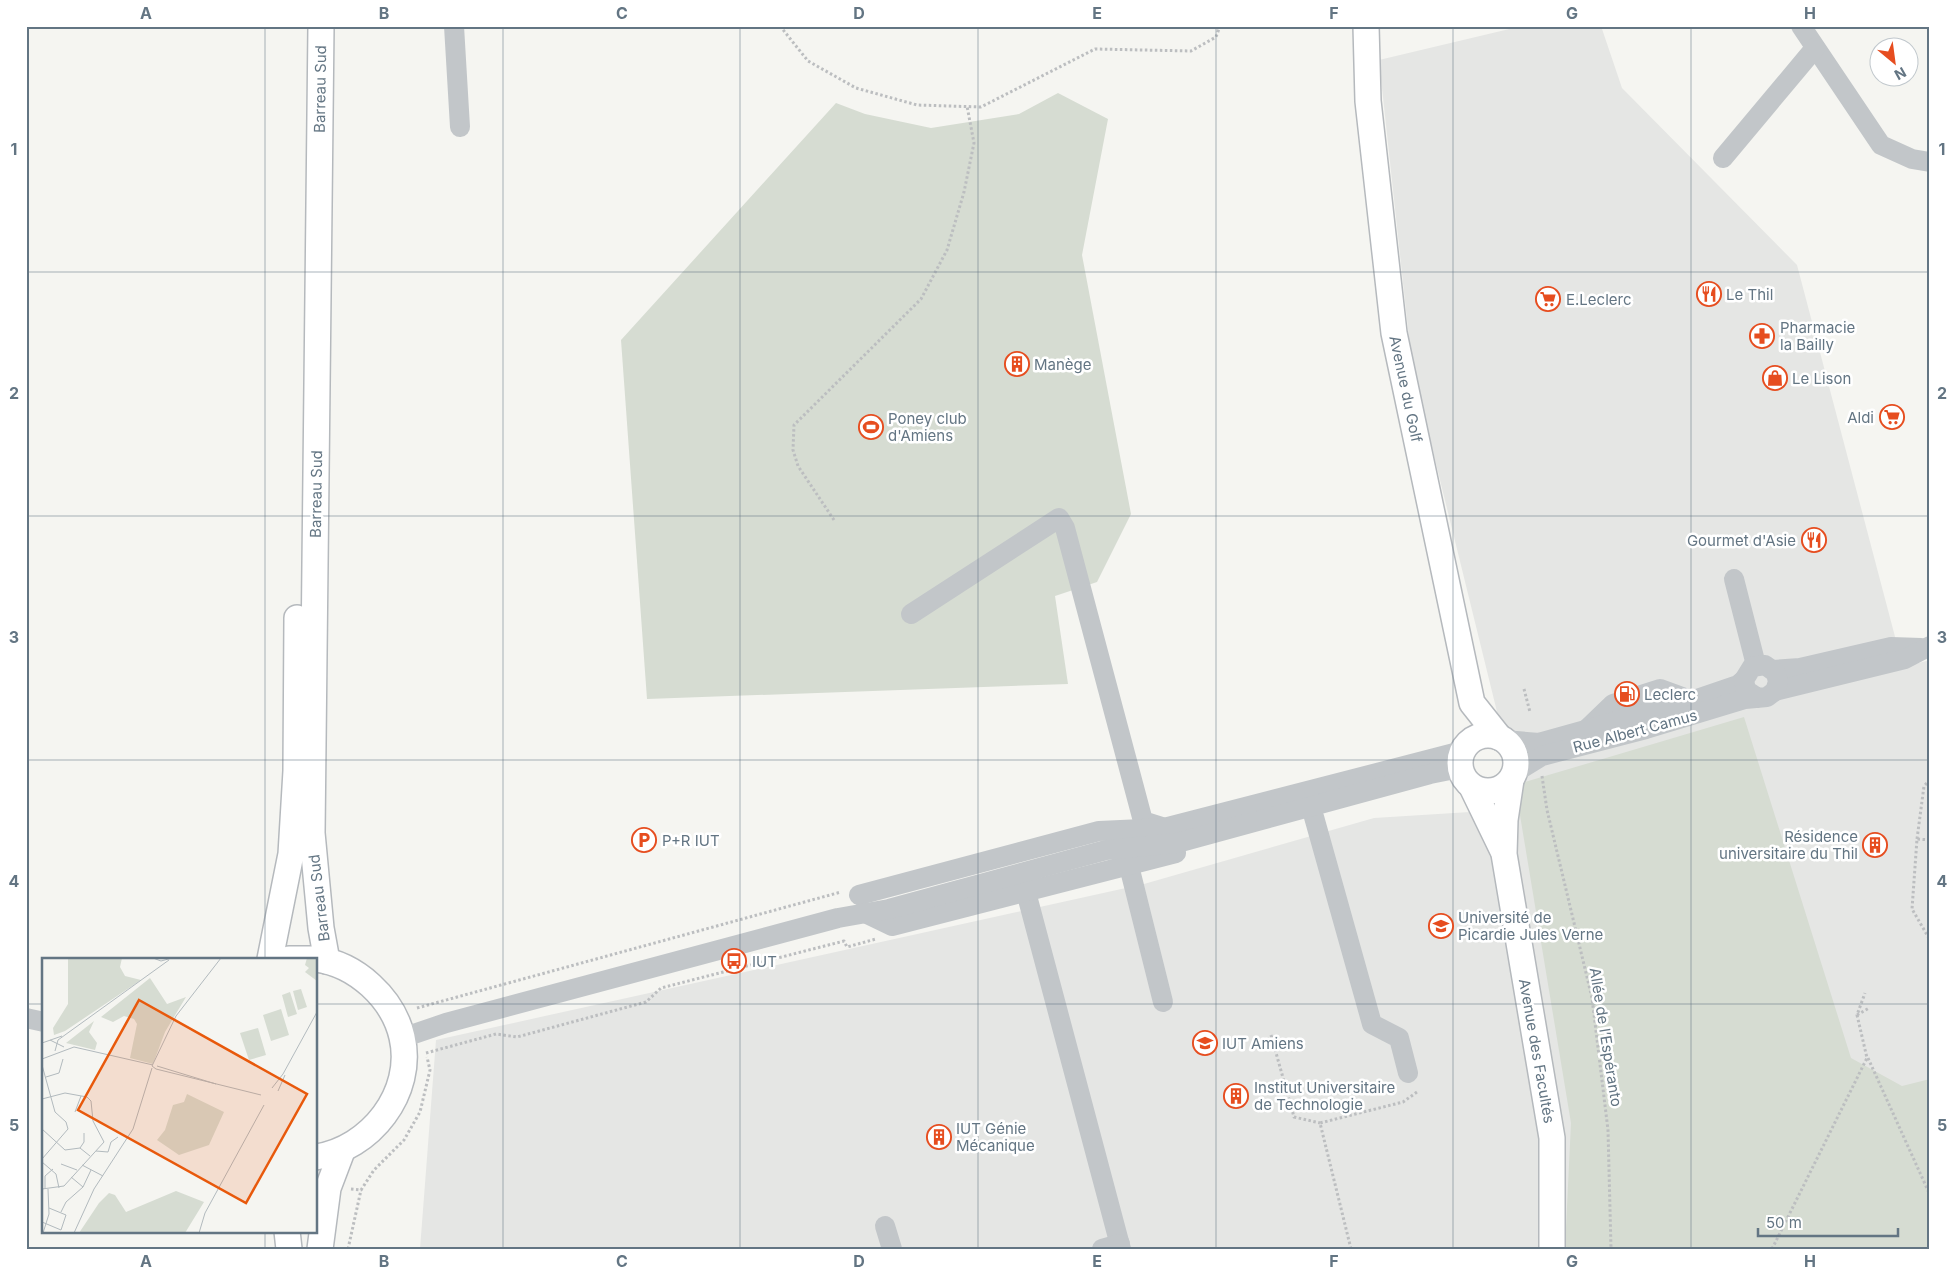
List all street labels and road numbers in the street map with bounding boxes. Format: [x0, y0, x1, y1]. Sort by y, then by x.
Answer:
street label: Barreau Sud [310, 45, 330, 133]
street label: Avenue du Golf [1385, 334, 1427, 444]
street label: Barreau Sud [306, 450, 326, 538]
street label: Rue Albert Camus [1571, 705, 1699, 757]
street label: Barreau Sud [304, 853, 334, 943]
street label: Allée de l’Espéranto [1586, 966, 1626, 1108]
street label: Avenue des Facultés [1515, 977, 1559, 1125]

